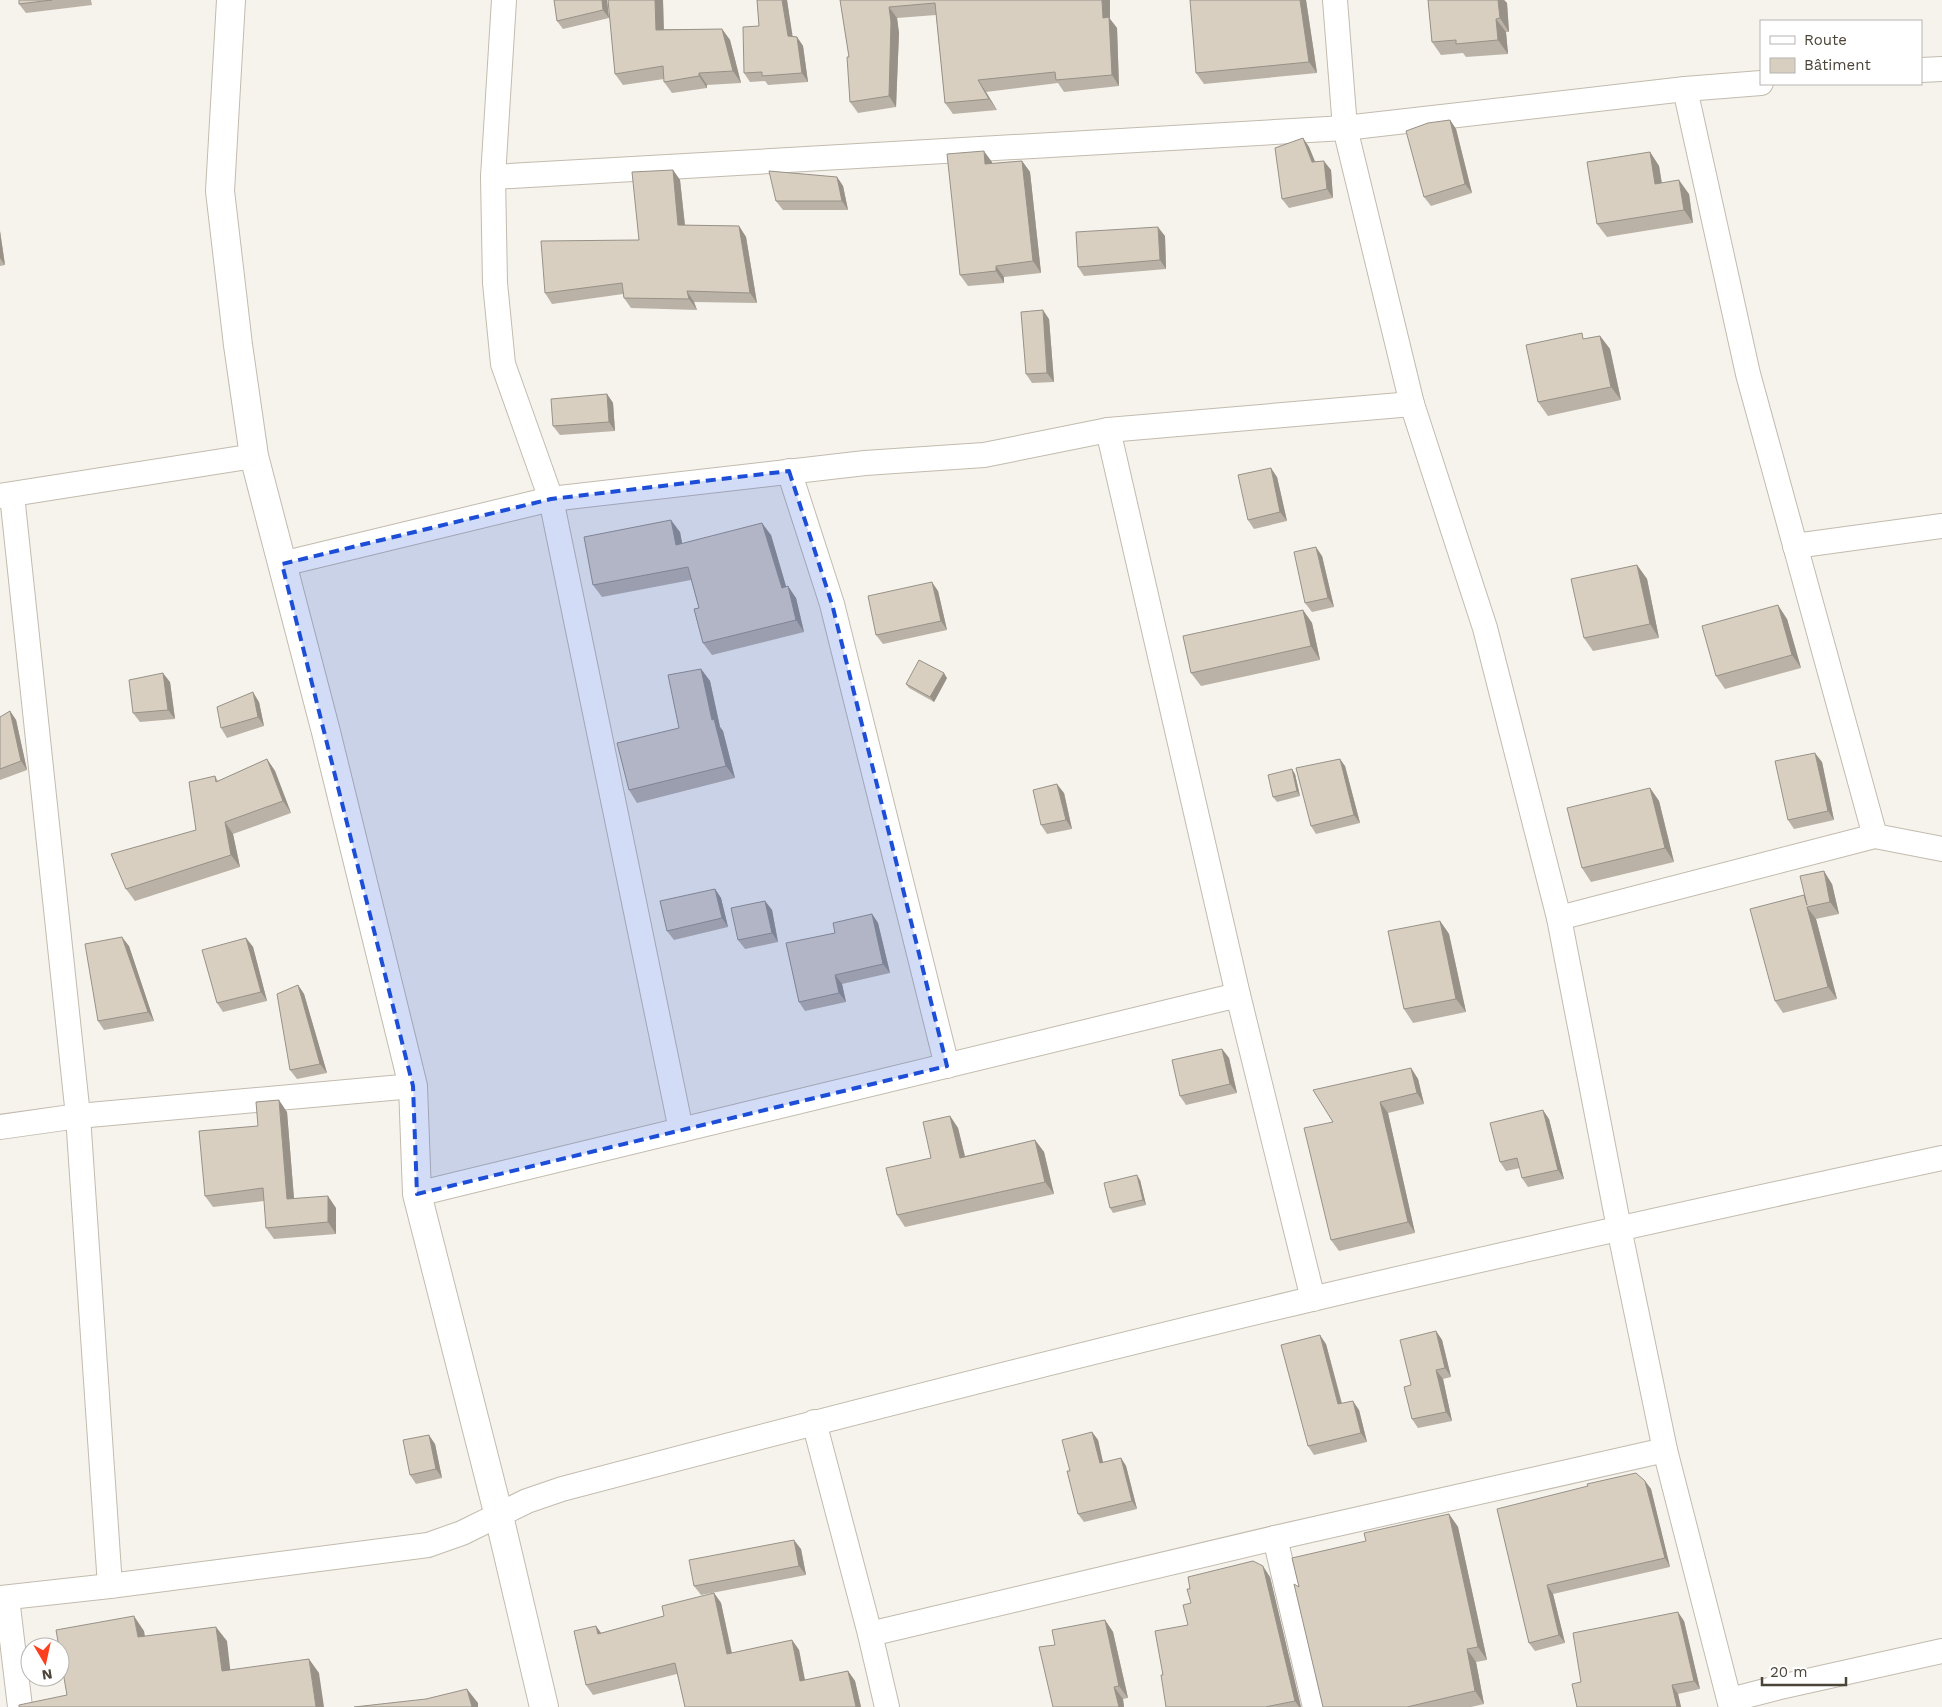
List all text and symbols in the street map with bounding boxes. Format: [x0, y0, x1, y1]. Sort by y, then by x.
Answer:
legend [1760, 20, 1922, 85]
text: Route [1804, 31, 1847, 49]
text: Bâtiment [1804, 56, 1871, 74]
north arrow [20, 1637, 70, 1687]
scale bar [1762, 1654, 1846, 1686]
text: 20 m [1770, 1663, 1808, 1681]
text: N [41, 1666, 53, 1684]

